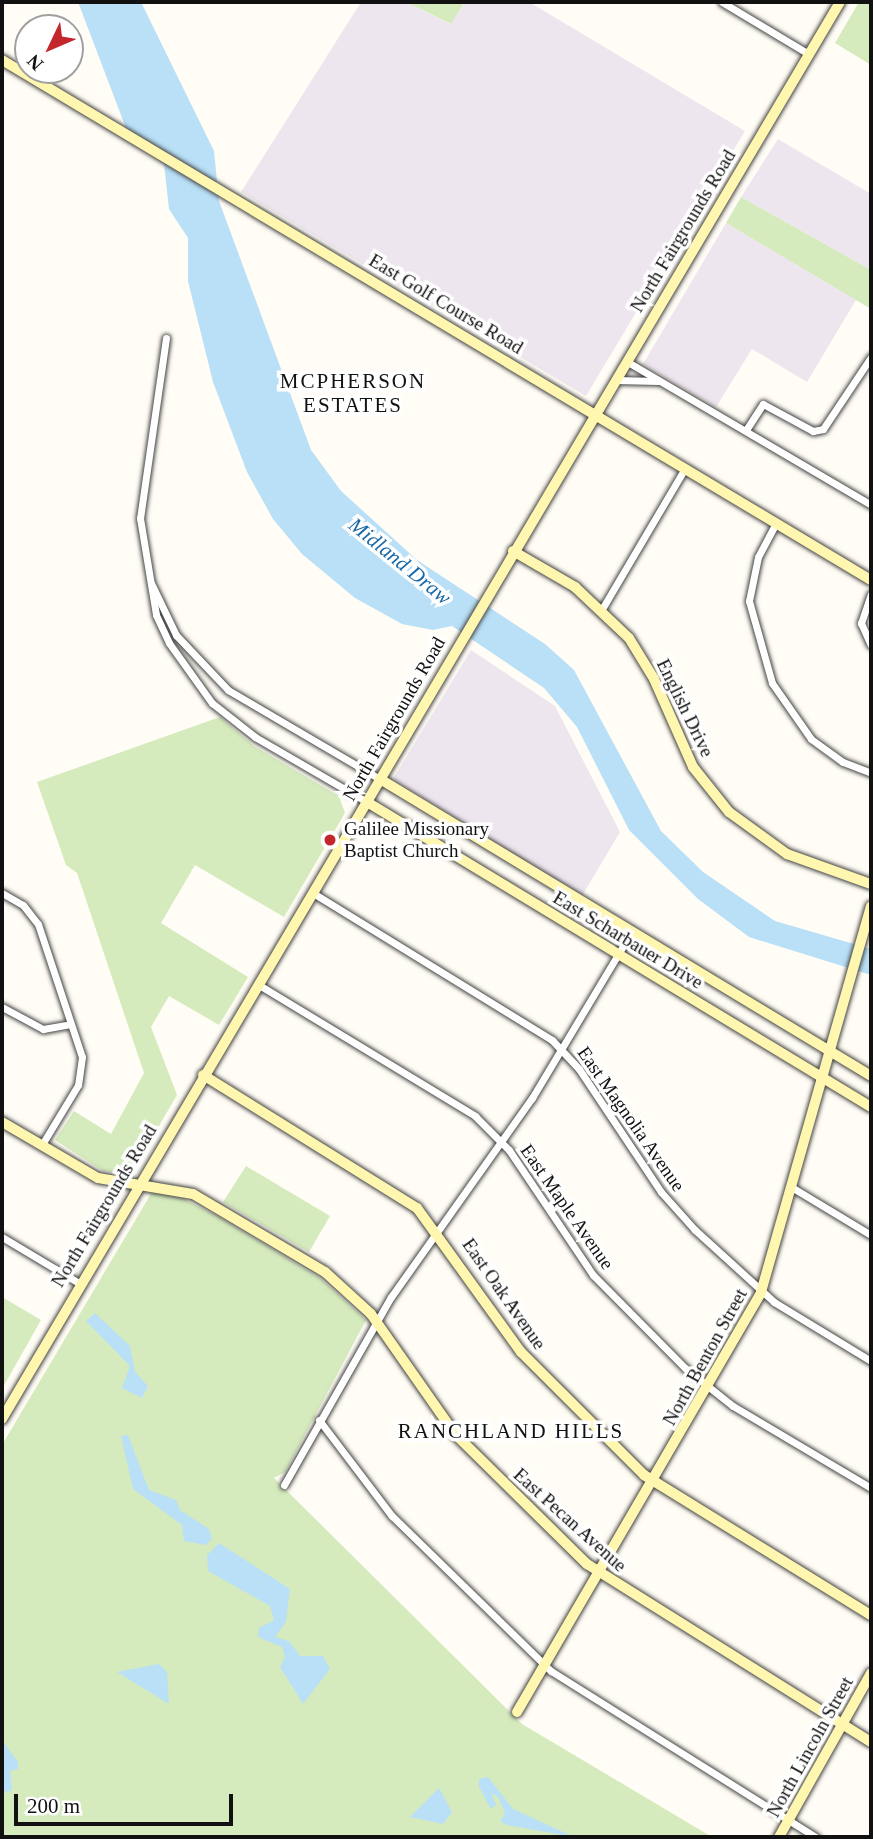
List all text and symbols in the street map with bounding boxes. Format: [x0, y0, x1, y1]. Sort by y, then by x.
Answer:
north arrow [14, 14, 84, 84]
text: N [23, 50, 47, 75]
street label: North Fairgrounds Road [625, 146, 741, 316]
street label: East Golf Course Road [365, 249, 527, 359]
district label: MCPHERSON ESTATES [281, 368, 425, 418]
water label: Midland Draw [344, 512, 456, 610]
street label: North Fairgrounds Road [338, 633, 450, 805]
street label: English Drive [652, 655, 718, 761]
place label: Galilee Missionary Baptist Church [344, 818, 489, 862]
marker: Galilee Missionary Baptist Church [322, 832, 338, 848]
street label: East Scharbauer Drive [549, 886, 707, 994]
street label: East Magnolia Avenue [572, 1042, 690, 1196]
street label: North Fairgrounds Road [46, 1121, 162, 1291]
street label: East Maple Avenue [515, 1140, 619, 1274]
street label: East Oak Avenue [457, 1234, 551, 1354]
street label: North Benton Street [658, 1285, 752, 1429]
district label: RANCHLAND HILLS [400, 1418, 622, 1444]
street label: East Pecan Avenue [508, 1463, 632, 1577]
street label: North Lincoln Street [762, 1673, 858, 1821]
scale bar [18, 1780, 236, 1824]
text: 200 m [27, 1794, 80, 1818]

